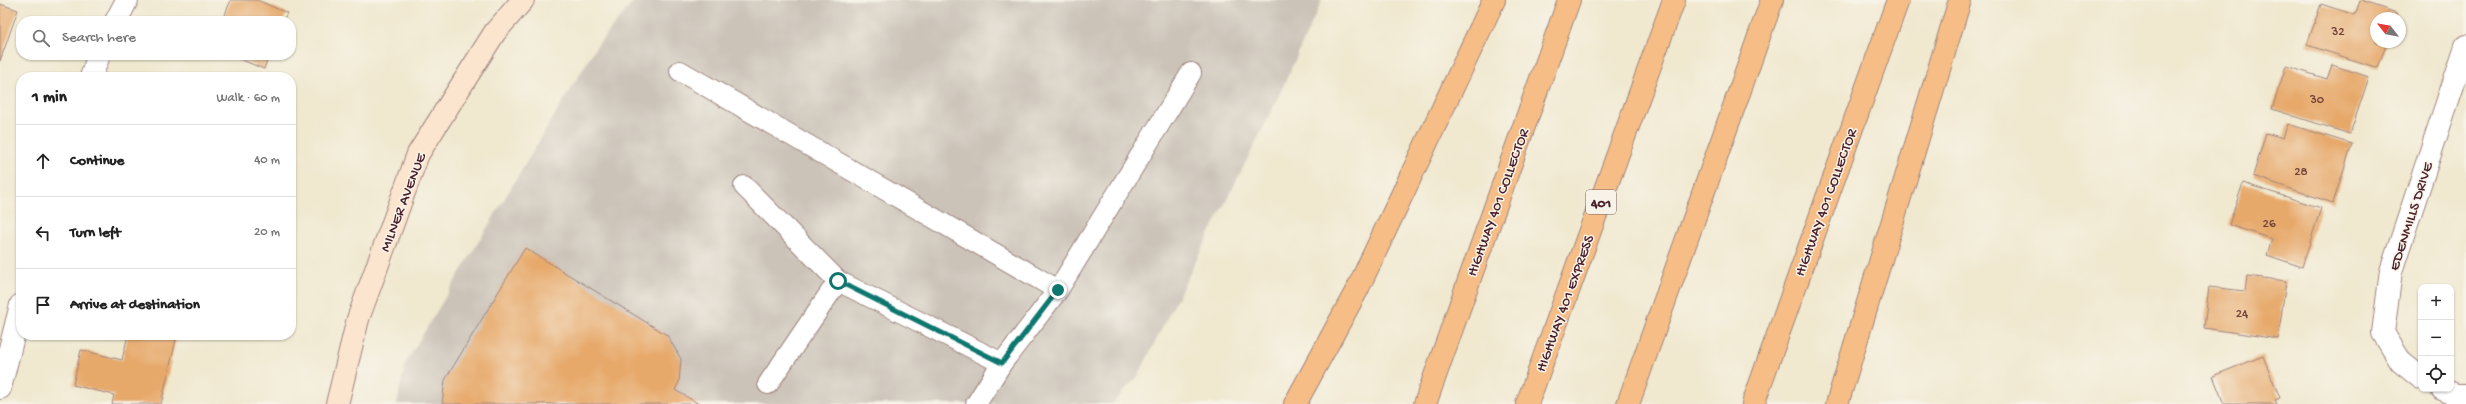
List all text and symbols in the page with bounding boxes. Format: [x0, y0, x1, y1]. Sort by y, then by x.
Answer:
north arrow [2370, 12, 2406, 48]
search box [16, 16, 296, 60]
house number: 32 [2330, 25, 2345, 40]
icon: search [30, 27, 52, 49]
text: Search here [62, 29, 136, 47]
text: 1 min [32, 88, 67, 108]
text: Walk · 60 m [217, 91, 280, 106]
house number: 30 [2309, 93, 2325, 108]
street label: HIGHWAY 401 COLLECTOR [1464, 125, 1534, 279]
street label: HIGHWAY 401 COLLECTOR [1792, 125, 1862, 279]
icon: ahead [32, 150, 54, 172]
street label: MILNER AVENUE [377, 150, 431, 255]
text: Continue [70, 152, 124, 170]
text: 40 m [254, 153, 280, 168]
street label: EDENMILLS DRIVE [2386, 160, 2438, 273]
house number: 28 [2294, 165, 2308, 180]
road number: 401 [1586, 190, 1616, 214]
house number: 26 [2263, 217, 2276, 232]
icon: left [32, 222, 54, 244]
text: Turn left [70, 224, 121, 242]
text: 20 m [254, 225, 280, 240]
street label: HIGHWAY 401 EXPRESS [1533, 233, 1599, 375]
route start [829, 272, 847, 290]
route end [1049, 281, 1067, 299]
map controls [2418, 284, 2454, 392]
button: + [2418, 284, 2454, 320]
icon: arrive [32, 294, 54, 316]
text: Arrive at destination [70, 296, 200, 314]
house number: 24 [2236, 307, 2248, 322]
button: − [2418, 320, 2454, 356]
button: locate [2418, 356, 2454, 392]

